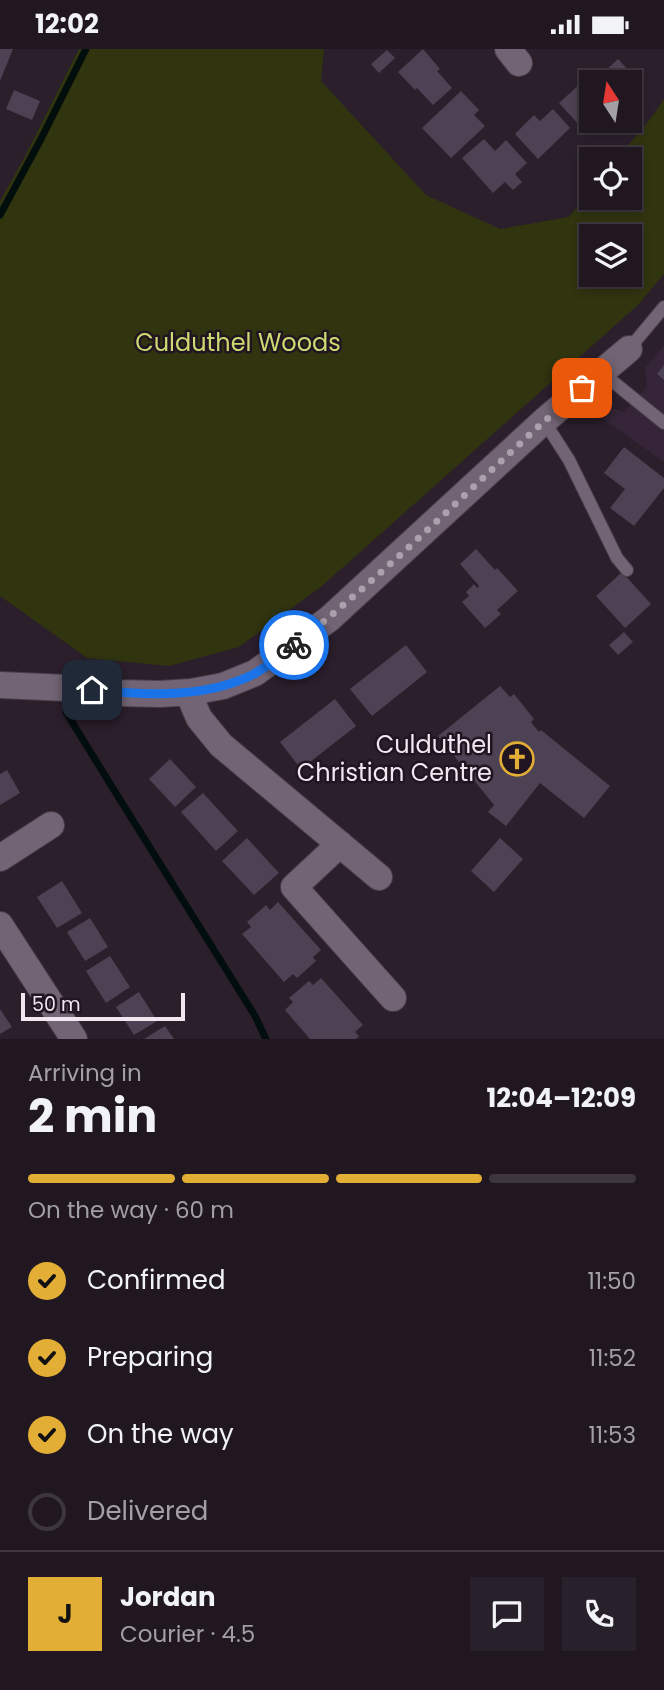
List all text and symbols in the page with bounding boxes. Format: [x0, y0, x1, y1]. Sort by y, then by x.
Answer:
text: 12:02 [35, 6, 99, 42]
north arrow [579, 70, 642, 133]
map controls [579, 70, 642, 287]
button: locate [579, 147, 642, 210]
button: layers [579, 224, 642, 287]
park label: Culduthel Woods [135, 326, 341, 359]
pin [552, 358, 612, 418]
icon: bag [563, 369, 601, 407]
courier [259, 610, 329, 680]
icon: bike [275, 626, 313, 664]
pin [62, 660, 122, 720]
icon: home [73, 671, 111, 709]
place label: Culduthel Christian Centre [297, 728, 492, 789]
church icon: Culduthel Christian Centre [498, 740, 536, 778]
scale bar [21, 990, 186, 1022]
text: 50 m [32, 991, 81, 1018]
text: Arriving in [28, 1057, 142, 1089]
text: 12:04–12:09 [486, 1080, 636, 1116]
text: 2 min [28, 1084, 157, 1148]
text: On the way · 60 m [28, 1194, 234, 1226]
icon: check [28, 1262, 66, 1300]
text: Confirmed [87, 1262, 225, 1298]
text: 11:50 [587, 1265, 636, 1297]
icon: check [28, 1339, 66, 1377]
text: Preparing [87, 1339, 213, 1375]
text: 11:52 [589, 1342, 636, 1374]
icon: check [28, 1416, 66, 1454]
text: On the way [87, 1416, 234, 1452]
text: 11:53 [588, 1419, 636, 1451]
text: Delivered [87, 1493, 208, 1529]
button: chat [470, 1577, 544, 1651]
button: phone [562, 1577, 636, 1651]
text: Jordan [120, 1579, 216, 1615]
text: J [57, 1596, 73, 1632]
text: Courier · 4.5 [120, 1618, 255, 1650]

